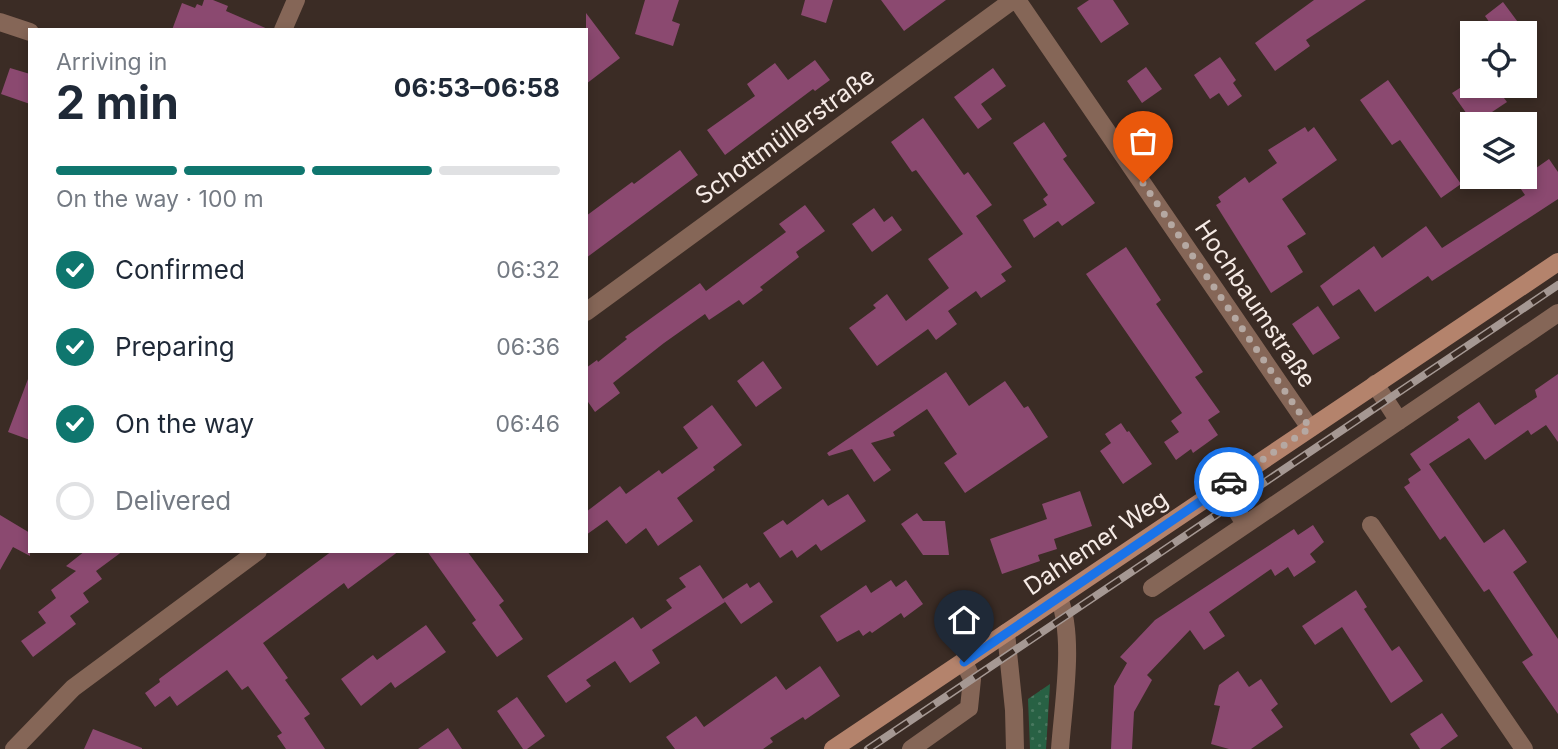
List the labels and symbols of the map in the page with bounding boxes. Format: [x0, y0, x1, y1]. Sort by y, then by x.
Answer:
street label: Schottmüllerstraße [689, 61, 880, 210]
pin [1113, 111, 1173, 183]
street label: Hochbaumstraße [1189, 215, 1322, 393]
courier [1194, 447, 1264, 517]
street label: Dahlemer Weg [1018, 484, 1173, 601]
pin [934, 590, 994, 662]

